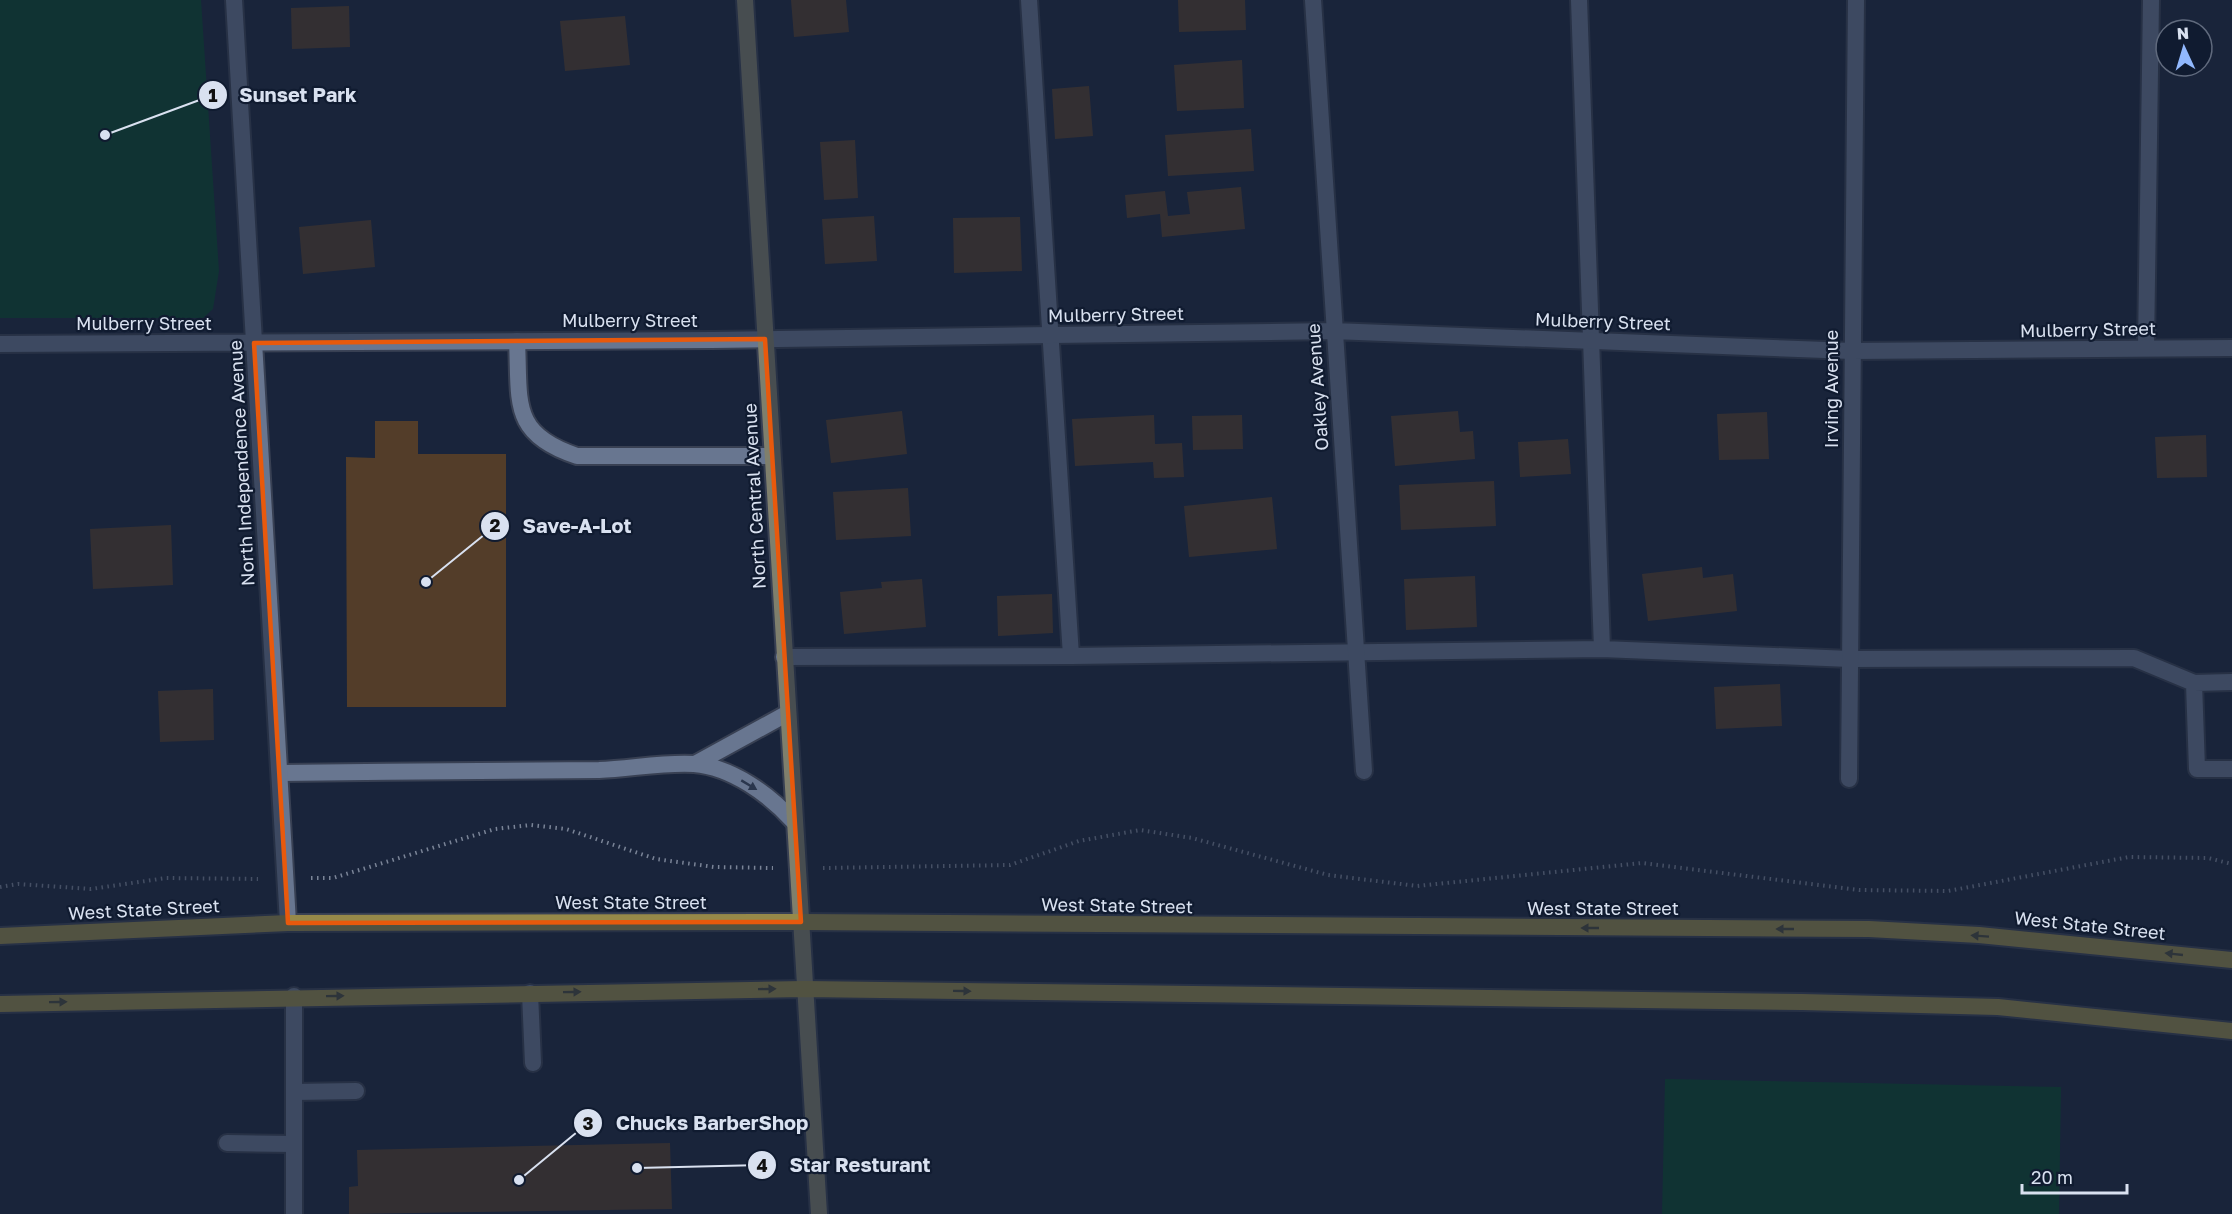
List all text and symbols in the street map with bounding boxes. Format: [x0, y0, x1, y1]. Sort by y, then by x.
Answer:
north arrow [2154, 18, 2214, 78]
text: N [2176, 23, 2190, 43]
callout: Sunset Park [198, 76, 369, 114]
text: Sunset Park [239, 82, 357, 106]
text: 1 [208, 84, 218, 106]
street label: Mulberry Street [1048, 302, 1184, 326]
street label: Mulberry Street [1535, 308, 1671, 334]
street label: Mulberry Street [562, 309, 698, 331]
street label: Mulberry Street [76, 312, 212, 334]
street label: Mulberry Street [2020, 317, 2156, 341]
street label: Oakley Avenue [1302, 323, 1332, 451]
street label: Irving Avenue [1820, 330, 1842, 448]
street label: North Independence Avenue [224, 339, 258, 587]
street label: North Central Avenue [738, 402, 770, 590]
callout: Save-A-Lot [480, 507, 643, 545]
text: Save-A-Lot [523, 513, 631, 537]
text: 2 [490, 514, 501, 536]
one-way arrow [741, 780, 758, 790]
street label: West State Street [555, 891, 707, 913]
street label: West State Street [1041, 893, 1193, 917]
street label: West State Street [67, 894, 220, 924]
street label: West State Street [1527, 897, 1679, 919]
street label: West State Street [2013, 906, 2167, 944]
one-way arrow [1580, 923, 1599, 933]
one-way arrow [1775, 924, 1794, 934]
one-way arrow [1970, 931, 1989, 940]
one-way arrow [2164, 949, 2183, 959]
one-way arrow [758, 984, 777, 994]
one-way arrow [953, 986, 972, 996]
one-way arrow [563, 987, 582, 997]
one-way arrow [326, 991, 345, 1001]
one-way arrow [49, 998, 68, 1007]
callout: Chucks BarberShop [573, 1104, 820, 1142]
text: Chucks BarberShop [616, 1110, 808, 1134]
text: 3 [583, 1112, 594, 1134]
callout: Star Resturant [747, 1146, 942, 1184]
text: Star Resturant [789, 1152, 931, 1176]
text: 4 [756, 1154, 768, 1176]
scale bar [2022, 1157, 2127, 1195]
text: 20 m [2031, 1166, 2073, 1188]

